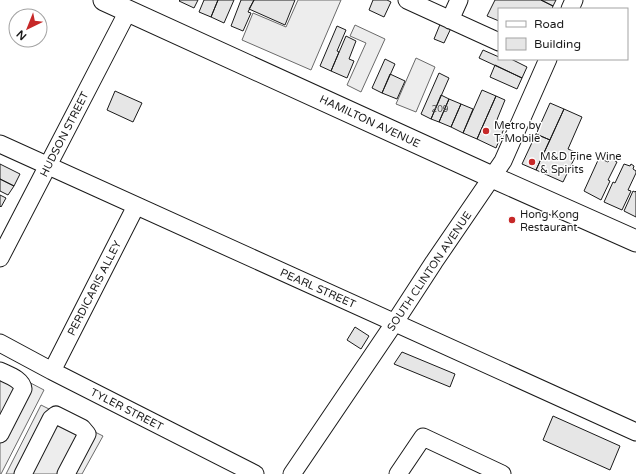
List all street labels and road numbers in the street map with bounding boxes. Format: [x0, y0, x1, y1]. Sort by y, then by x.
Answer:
street label: HUDSON STREET [37, 89, 92, 179]
street label: HAMILTON AVENUE [317, 92, 422, 150]
street label: SOUTH CLINTON AVENUE [384, 209, 474, 334]
street label: PERDICARIS ALLEY [65, 238, 124, 338]
street label: PEARL STREET [278, 266, 358, 311]
street label: TYLER STREET [88, 386, 166, 434]

